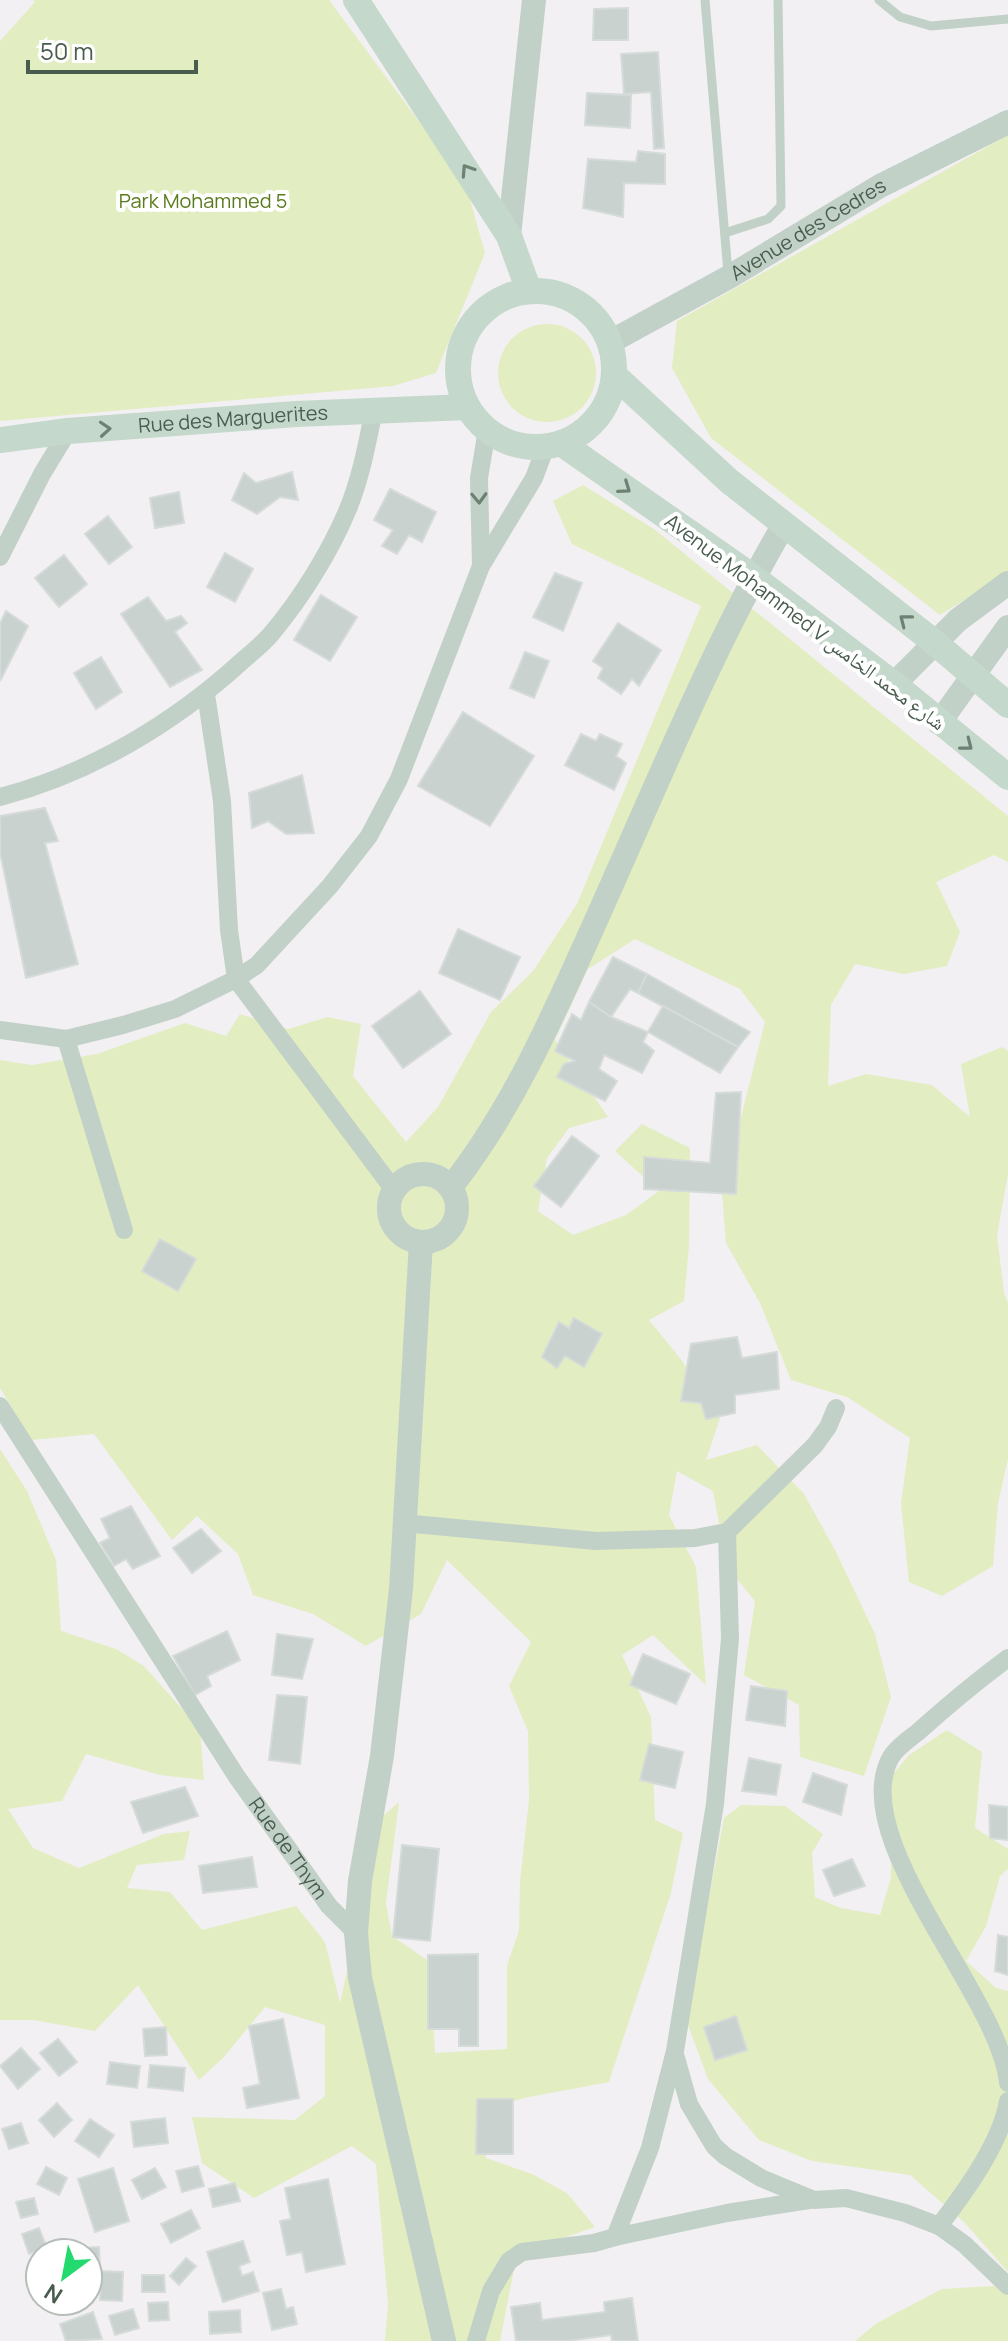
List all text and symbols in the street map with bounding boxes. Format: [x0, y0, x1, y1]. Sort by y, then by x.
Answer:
scale bar [28, 24, 196, 74]
text: 50 m [40, 34, 94, 67]
one-way arrow [461, 164, 476, 179]
street label: Avenue des Cedres [725, 171, 891, 286]
park label: Park Mohammed 5 [119, 187, 287, 214]
street label: Rue des Marguerites [137, 399, 328, 439]
one-way arrow [99, 420, 112, 437]
one-way arrow [617, 478, 631, 493]
one-way arrow [471, 492, 488, 505]
street label: Avenue Mohammed V شارع محمد الخامس [660, 507, 951, 736]
one-way arrow [899, 615, 914, 629]
one-way arrow [958, 735, 972, 750]
street label: Rue de Thym [243, 1792, 334, 1904]
north arrow [24, 2237, 104, 2317]
text: N [39, 2277, 68, 2311]

